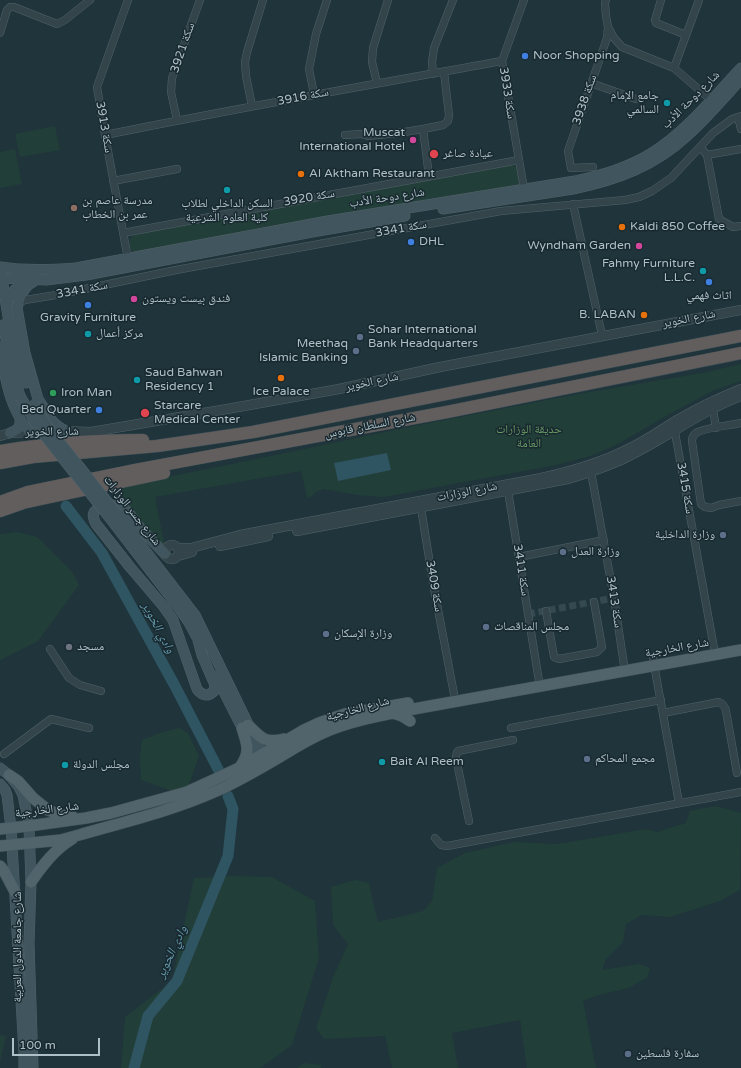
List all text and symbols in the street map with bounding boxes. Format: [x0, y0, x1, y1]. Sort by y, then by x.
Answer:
street label: سكة 3921 [168, 21, 198, 75]
place label: Noor Shopping [533, 49, 620, 63]
marker: Noor Shopping [520, 51, 530, 61]
street label: سكة 3933 [496, 66, 518, 120]
street label: شارع دوحة الأدب [659, 68, 723, 132]
street label: سكة 3938 [570, 73, 600, 127]
street label: سكة 3916 [276, 85, 330, 109]
place label: جامع الإمام السالمي [611, 89, 659, 117]
marker: جامع الإمام السالمي [662, 98, 672, 108]
street label: سكة 3913 [92, 100, 116, 154]
place label: Muscat International Hotel [299, 126, 405, 154]
marker: Muscat International Hotel [408, 135, 418, 145]
place label: عيادة صاغر [443, 147, 493, 161]
marker: عيادة صاغر [428, 148, 440, 160]
place label: Al Aktham Restaurant [309, 167, 435, 181]
marker: Al Aktham Restaurant [296, 169, 306, 179]
marker: السكن الداخلي لطلاب كلية العلوم الشرعية [222, 185, 232, 195]
street label: شارع دوحة الأدب [348, 185, 426, 211]
street label: سكة 3920 [282, 186, 336, 210]
place label: مدرسة عاصم بن عمر بن الخطاب [82, 194, 153, 222]
place label: السكن الداخلي لطلاب كلية العلوم الشرعية [181, 197, 273, 225]
marker: مدرسة عاصم بن عمر بن الخطاب [69, 203, 79, 213]
street label: سكة 3341 [374, 217, 428, 241]
place label: Kaldi 850 Coffee [630, 220, 725, 234]
marker: Kaldi 850 Coffee [617, 222, 627, 232]
place label: DHL [419, 235, 444, 249]
marker: DHL [406, 237, 416, 247]
place label: Wyndham Garden [528, 239, 631, 253]
marker: Wyndham Garden [634, 241, 644, 251]
place label: Fahmy Furniture L.L.C. [602, 257, 695, 285]
marker: Fahmy Furniture L.L.C. [698, 266, 708, 276]
marker: اثاث فهمي [704, 277, 714, 287]
street label: سكة 3341 [55, 278, 109, 302]
place label: اثاث فهمي [686, 289, 732, 303]
place label: فندق بيست ويستون [142, 292, 230, 306]
marker: فندق بيست ويستون [129, 294, 139, 304]
marker: Gravity Furniture [83, 300, 93, 310]
street label: شارع الخوير [661, 307, 717, 331]
place label: B. LABAN [579, 308, 636, 322]
marker: B. LABAN [639, 310, 649, 320]
place label: Gravity Furniture [40, 311, 136, 325]
place label: Sohar International Bank Headquarters [368, 323, 478, 351]
place label: مركز أعمال [96, 327, 143, 341]
marker: مركز أعمال [83, 329, 93, 339]
marker: Sohar International Bank Headquarters [355, 332, 365, 342]
place label: Meethaq Islamic Banking [259, 337, 348, 365]
marker: Meethaq Islamic Banking [351, 346, 361, 356]
place label: Saud Bahwan Residency 1 [145, 366, 223, 394]
street label: شارع الخوير [344, 369, 400, 395]
marker: Ice Palace [276, 373, 286, 383]
marker: Saud Bahwan Residency 1 [132, 375, 142, 385]
place label: Ice Palace [253, 385, 309, 399]
place label: Iron Man [61, 386, 112, 400]
marker: Iron Man [48, 388, 58, 398]
place label: Starcare Medical Center [154, 399, 240, 427]
place label: Bed Quarter [21, 403, 91, 417]
marker: Bed Quarter [94, 405, 104, 415]
marker: Starcare Medical Center [139, 407, 151, 419]
street label: شارع السلطان قابوس [323, 410, 417, 442]
park label: حديقة الوزارات العامة [496, 423, 562, 451]
street label: شارع الخوير [25, 424, 79, 440]
street label: سكة 3415 [673, 461, 697, 515]
street label: شارع جسر الوزارات [100, 473, 164, 549]
street label: شارع الوزارات [436, 479, 498, 505]
place label: وزارة الداخلية [655, 528, 715, 542]
marker: وزارة الداخلية [718, 530, 728, 540]
street label: سكة 3411 [510, 543, 532, 597]
place label: وزارة العدل [571, 545, 620, 559]
marker: وزارة العدل [558, 547, 568, 557]
street label: سكة 3409 [422, 559, 446, 613]
street label: سكة 3413 [603, 575, 625, 629]
water label: وادي الخوير [138, 599, 178, 657]
place label: مجلس المناقصات [494, 620, 569, 634]
marker: مجلس المناقصات [481, 622, 491, 632]
place label: وزارة الإسكان [334, 627, 392, 641]
marker: وزارة الإسكان [321, 629, 331, 639]
street label: شارع الخارجية [644, 635, 710, 661]
place label: مسجد [77, 640, 104, 654]
marker: مسجد [64, 642, 74, 652]
street label: شارع الخارجية [325, 694, 391, 724]
place label: مجمع المحاكم [595, 752, 655, 766]
marker: مجمع المحاكم [582, 754, 592, 764]
place label: Bait Al Reem [390, 755, 464, 769]
marker: Bait Al Reem [377, 757, 387, 767]
place label: مجلس الدولة [73, 758, 129, 772]
marker: مجلس الدولة [60, 760, 70, 770]
street label: شارع الخارجية [14, 799, 80, 821]
street label: شارع جامعة الدول العربية [11, 892, 25, 1002]
water label: وادي الخوير [153, 923, 191, 981]
scale bar [14, 1030, 102, 1056]
text: 100 m [19, 1038, 56, 1052]
place label: سفارة فلسطين [636, 1047, 699, 1061]
marker: سفارة فلسطين [623, 1049, 633, 1059]

